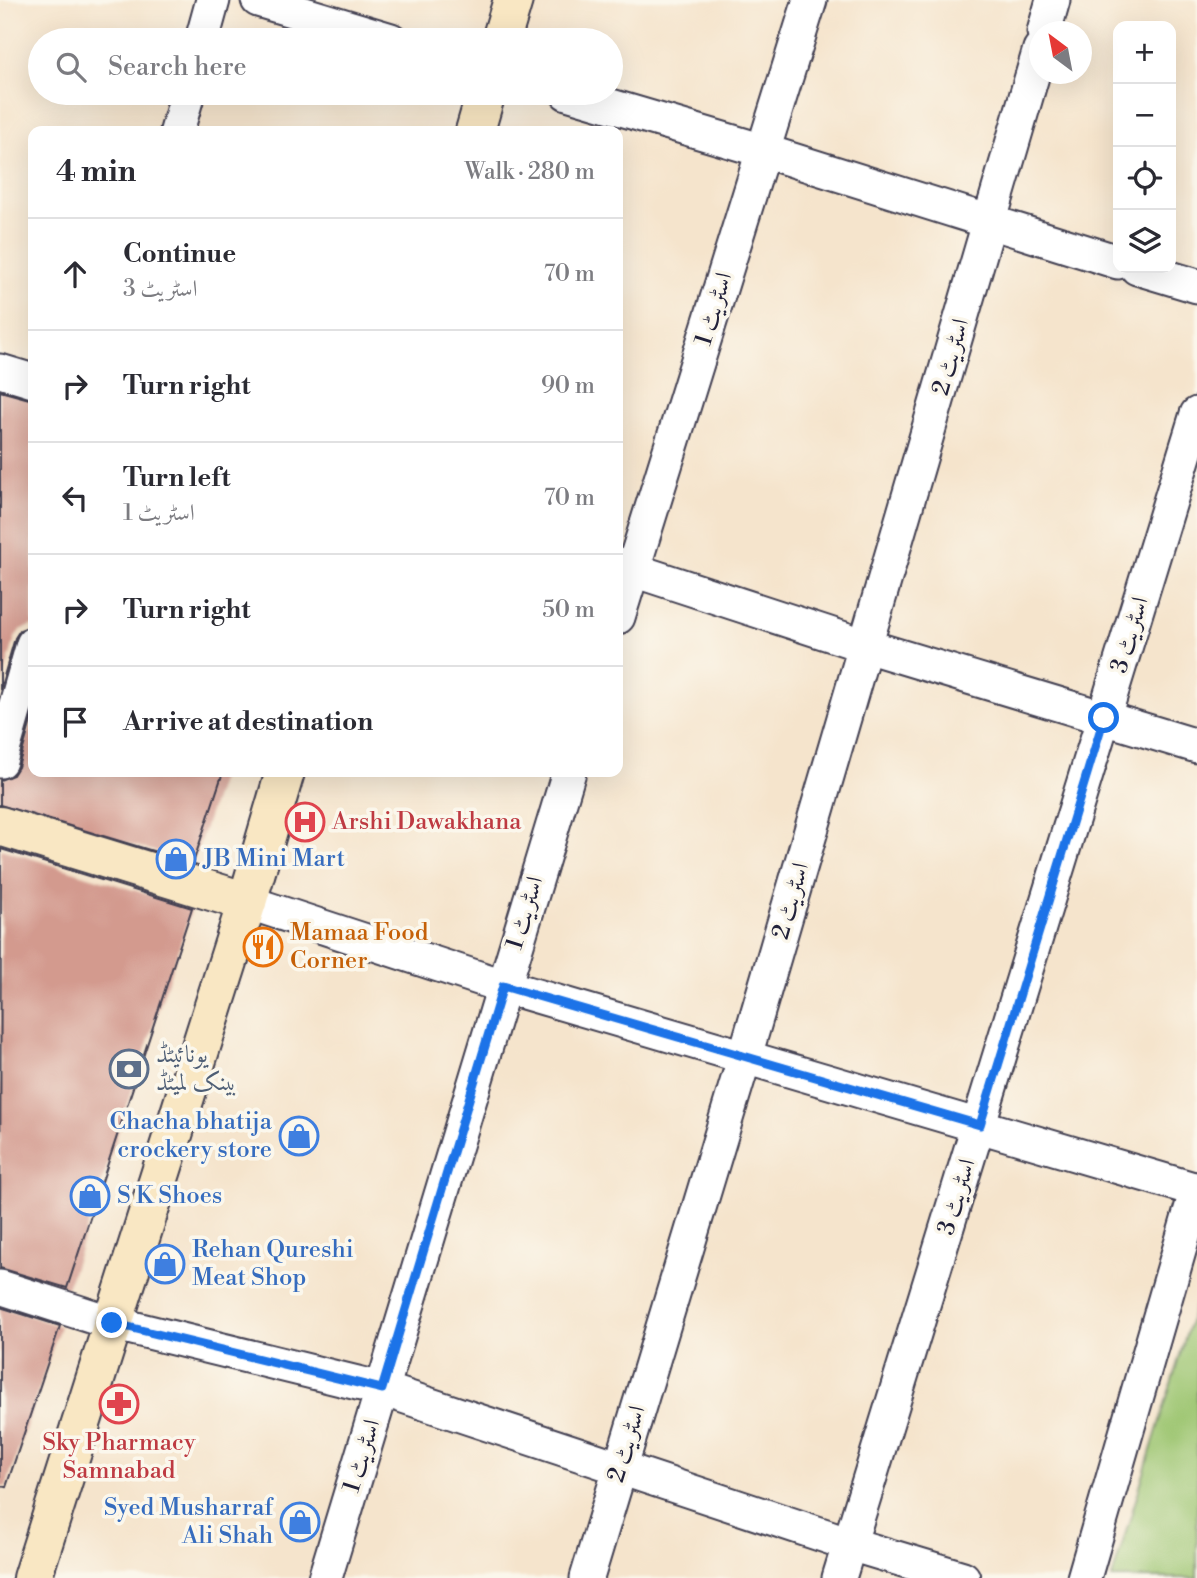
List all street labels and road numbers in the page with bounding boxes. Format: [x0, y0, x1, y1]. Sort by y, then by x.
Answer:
street label: اسٹریٹ 1 [689, 269, 739, 349]
street label: اسٹریٹ 2 [926, 315, 976, 399]
street label: اسٹریٹ 3 [1104, 593, 1156, 677]
street label: اسٹریٹ 2 [766, 859, 816, 943]
street label: اسٹریٹ 1 [500, 873, 550, 953]
street label: اسٹریٹ 3 [931, 1155, 983, 1239]
street label: اسٹریٹ 2 [601, 1402, 653, 1486]
street label: اسٹریٹ 1 [337, 1416, 387, 1496]

